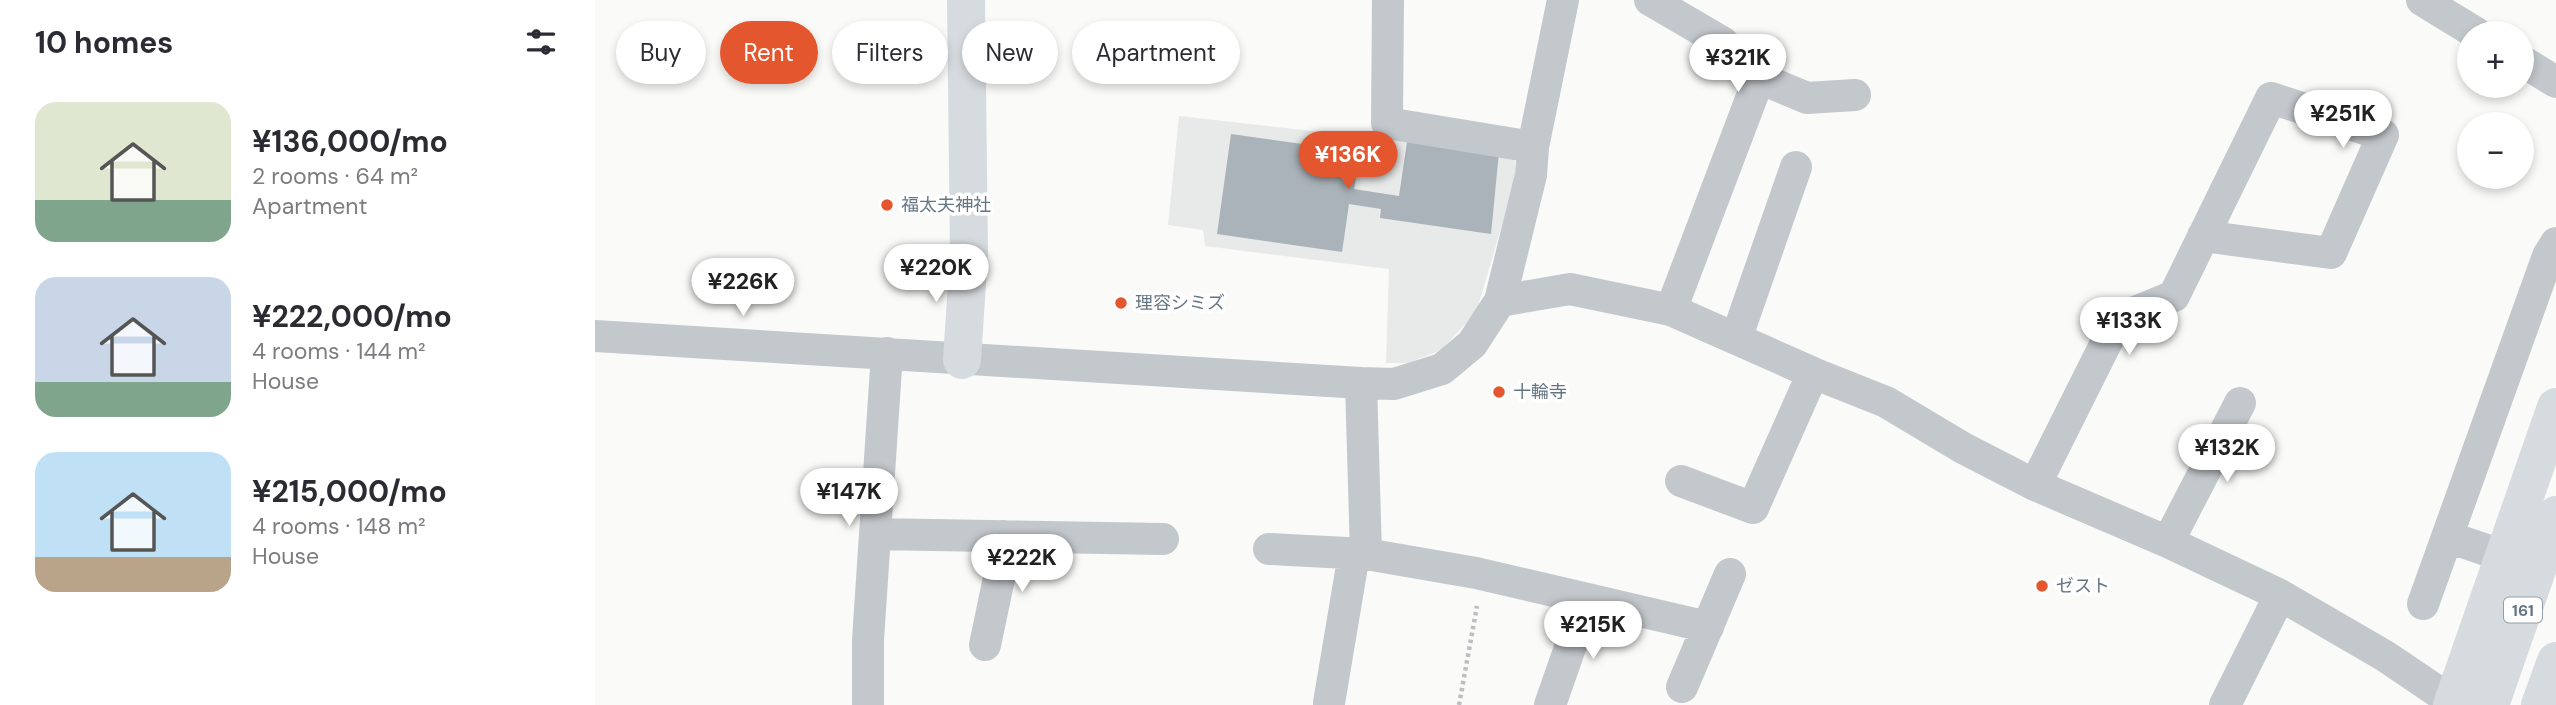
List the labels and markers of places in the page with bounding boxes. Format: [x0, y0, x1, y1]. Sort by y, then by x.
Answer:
pin: ¥321K [1689, 34, 1787, 94]
pin: ¥251K [2294, 90, 2392, 150]
pin: ¥136K [1299, 132, 1397, 191]
place label: 福太夫神社 [901, 193, 991, 217]
marker: 福太夫神社 [879, 197, 895, 213]
pin: ¥220K [887, 244, 985, 304]
pin: ¥226K [694, 258, 792, 318]
place label: 理容シミズ [1135, 291, 1225, 315]
marker: 理容シミズ [1113, 295, 1129, 311]
pin: ¥133K [2080, 298, 2178, 357]
place label: 十輪寺 [1513, 380, 1567, 404]
marker: 十輪寺 [1491, 384, 1507, 400]
pin: ¥132K [2178, 424, 2276, 484]
pin: ¥147K [800, 468, 898, 528]
pin: ¥222K [973, 534, 1071, 594]
place label: ゼスト [2056, 574, 2110, 598]
marker: ゼスト [2034, 578, 2050, 594]
pin: ¥215K [1544, 602, 1642, 661]

